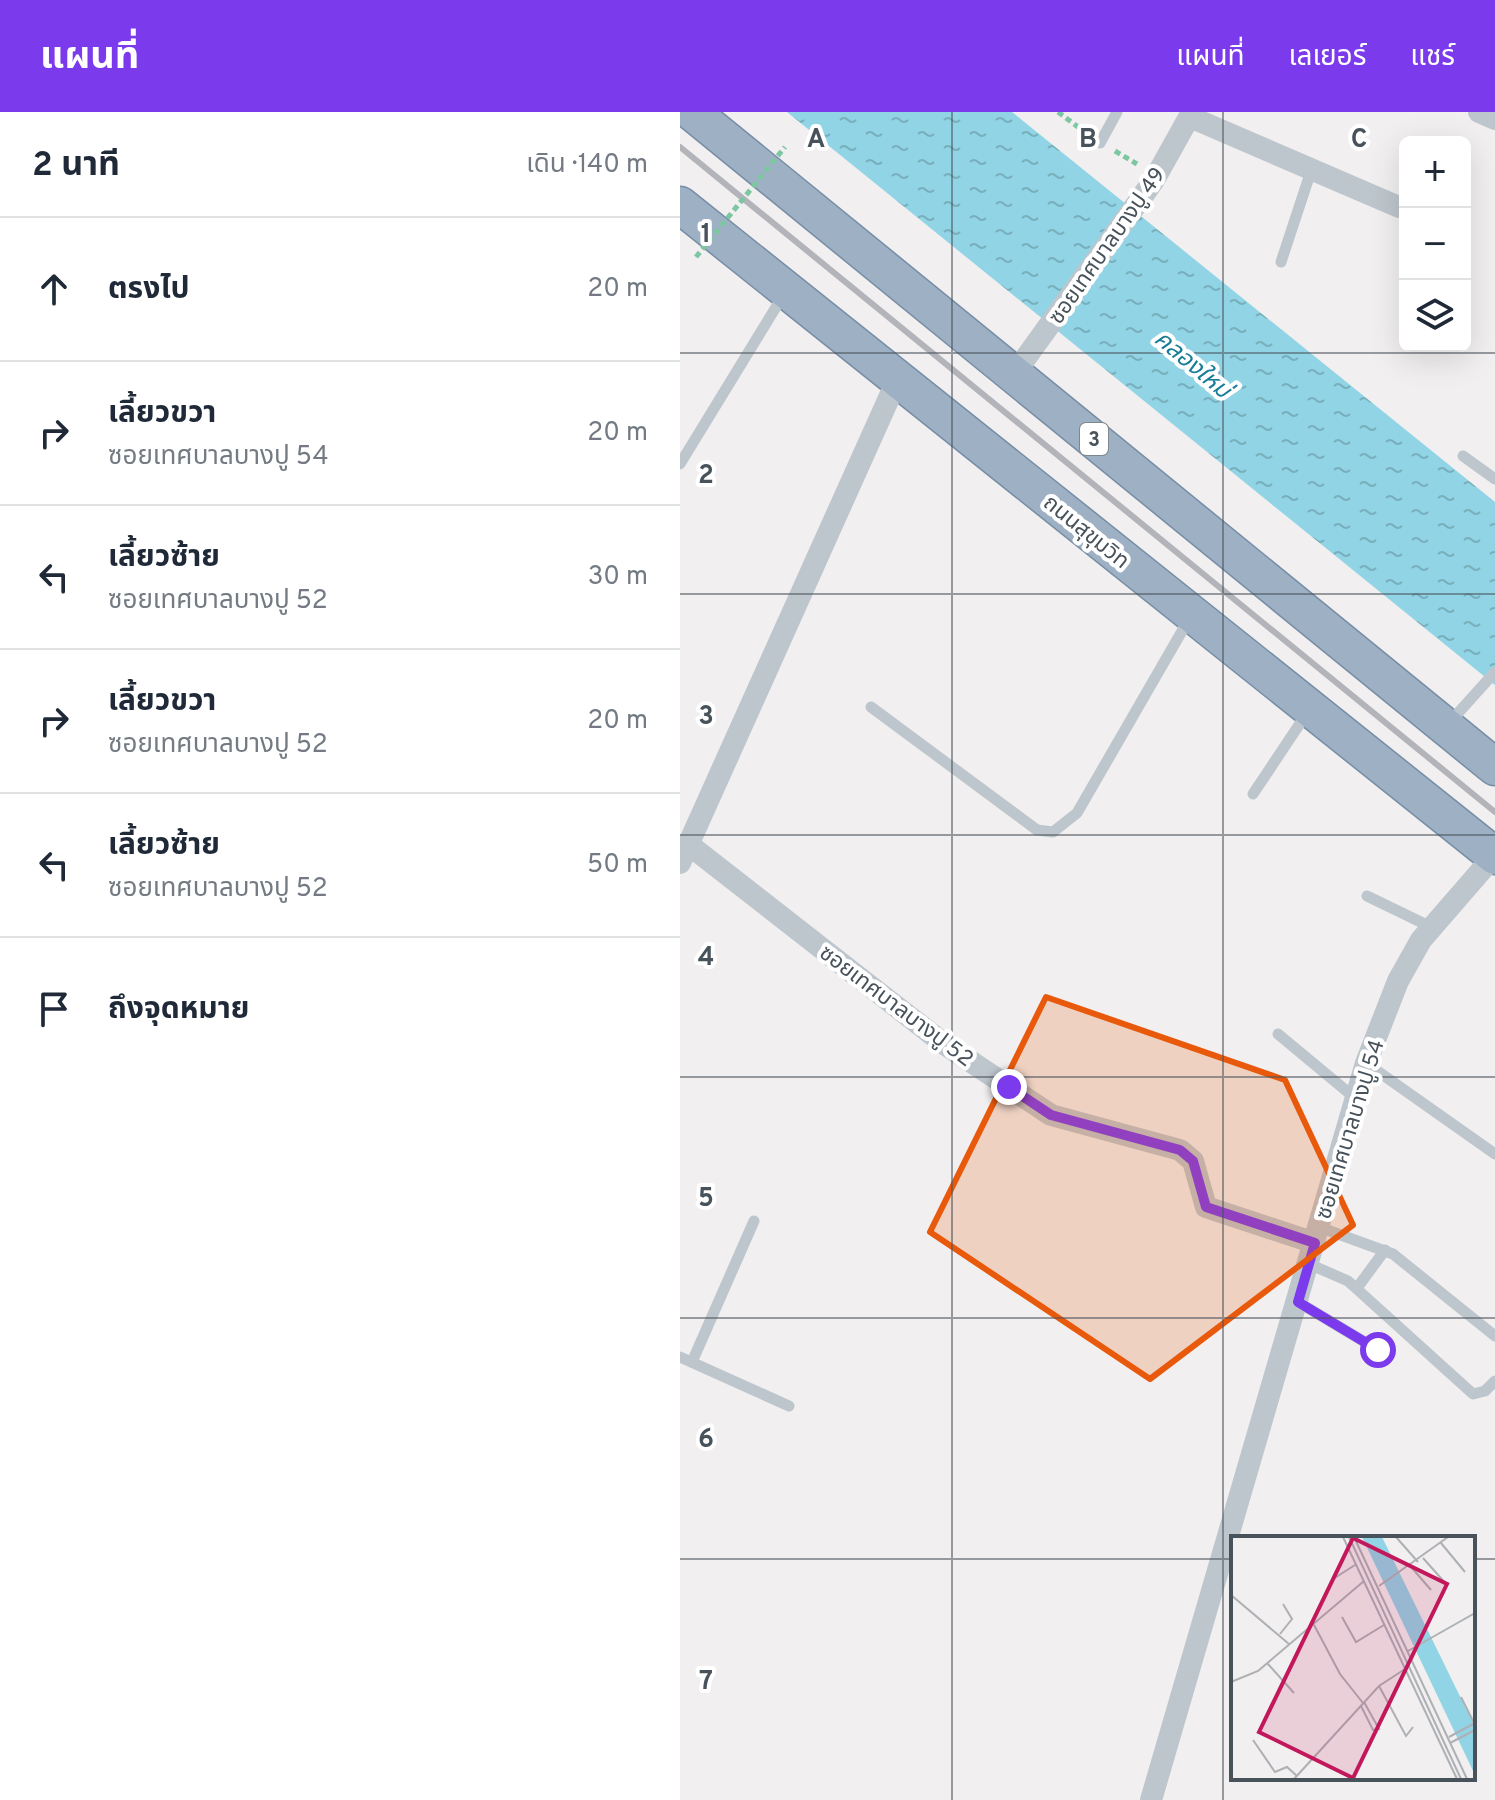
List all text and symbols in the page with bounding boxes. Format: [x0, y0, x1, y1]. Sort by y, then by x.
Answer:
text: แผนที่ [40, 34, 139, 83]
text: แผนที่ [1176, 40, 1245, 76]
text: เลเยอร์ [1289, 40, 1366, 76]
text: แชร์ [1410, 40, 1455, 76]
text: A [807, 124, 825, 157]
text: B [1079, 124, 1097, 157]
text: C [1351, 124, 1367, 157]
map controls [1399, 136, 1471, 352]
button: + [1399, 136, 1471, 208]
text: 2 นาที [32, 145, 120, 188]
text: เดิน · 140 m [526, 149, 648, 182]
street label: ซอยเทศบาลบางปู 49 [1044, 163, 1172, 330]
button: − [1399, 208, 1471, 280]
text: 1 [701, 219, 711, 252]
icon: ahead [32, 267, 76, 311]
text: ตรงไป [108, 272, 190, 309]
text: 20 m [587, 273, 648, 306]
button: layers [1399, 280, 1471, 352]
water label: คลองใหม่ [1147, 325, 1239, 408]
text: เลี้ยวขวา [108, 396, 216, 433]
icon: right [32, 411, 76, 455]
text: 20 m [587, 417, 648, 450]
road number: 3 [1080, 423, 1108, 455]
text: ซอยเทศบาลบางปู 54 [108, 441, 329, 474]
text: 2 [698, 460, 714, 493]
street label: ถนนสุขุมวิท [1037, 490, 1134, 576]
text: เลี้ยวซ้าย [108, 540, 220, 577]
icon: left [32, 555, 76, 599]
text: 30 m [588, 561, 648, 594]
text: ซอยเทศบาลบางปู 52 [108, 585, 328, 618]
text: เลี้ยวขวา [108, 684, 216, 721]
icon: right [32, 699, 76, 743]
text: 3 [698, 701, 714, 734]
text: 20 m [587, 705, 648, 738]
text: ซอยเทศบาลบางปู 52 [108, 729, 328, 762]
text: เลี้ยวซ้าย [108, 828, 220, 865]
icon: left [32, 843, 76, 887]
text: 50 m [587, 849, 648, 882]
text: ซอยเทศบาลบางปู 52 [108, 873, 328, 906]
street label: ซอยเทศบาลบางปู 52 [813, 940, 978, 1074]
text: 4 [698, 942, 714, 975]
icon: arrive [32, 987, 76, 1031]
text: ถึงจุดหมาย [108, 992, 249, 1029]
street label: ซอยเทศบาลบางปู 54 [1311, 1037, 1392, 1223]
route end [991, 1069, 1027, 1105]
text: 5 [698, 1183, 714, 1216]
route start [1360, 1332, 1396, 1368]
text: 6 [698, 1424, 714, 1457]
inset map [1231, 1536, 1475, 1780]
text: 7 [699, 1666, 713, 1699]

